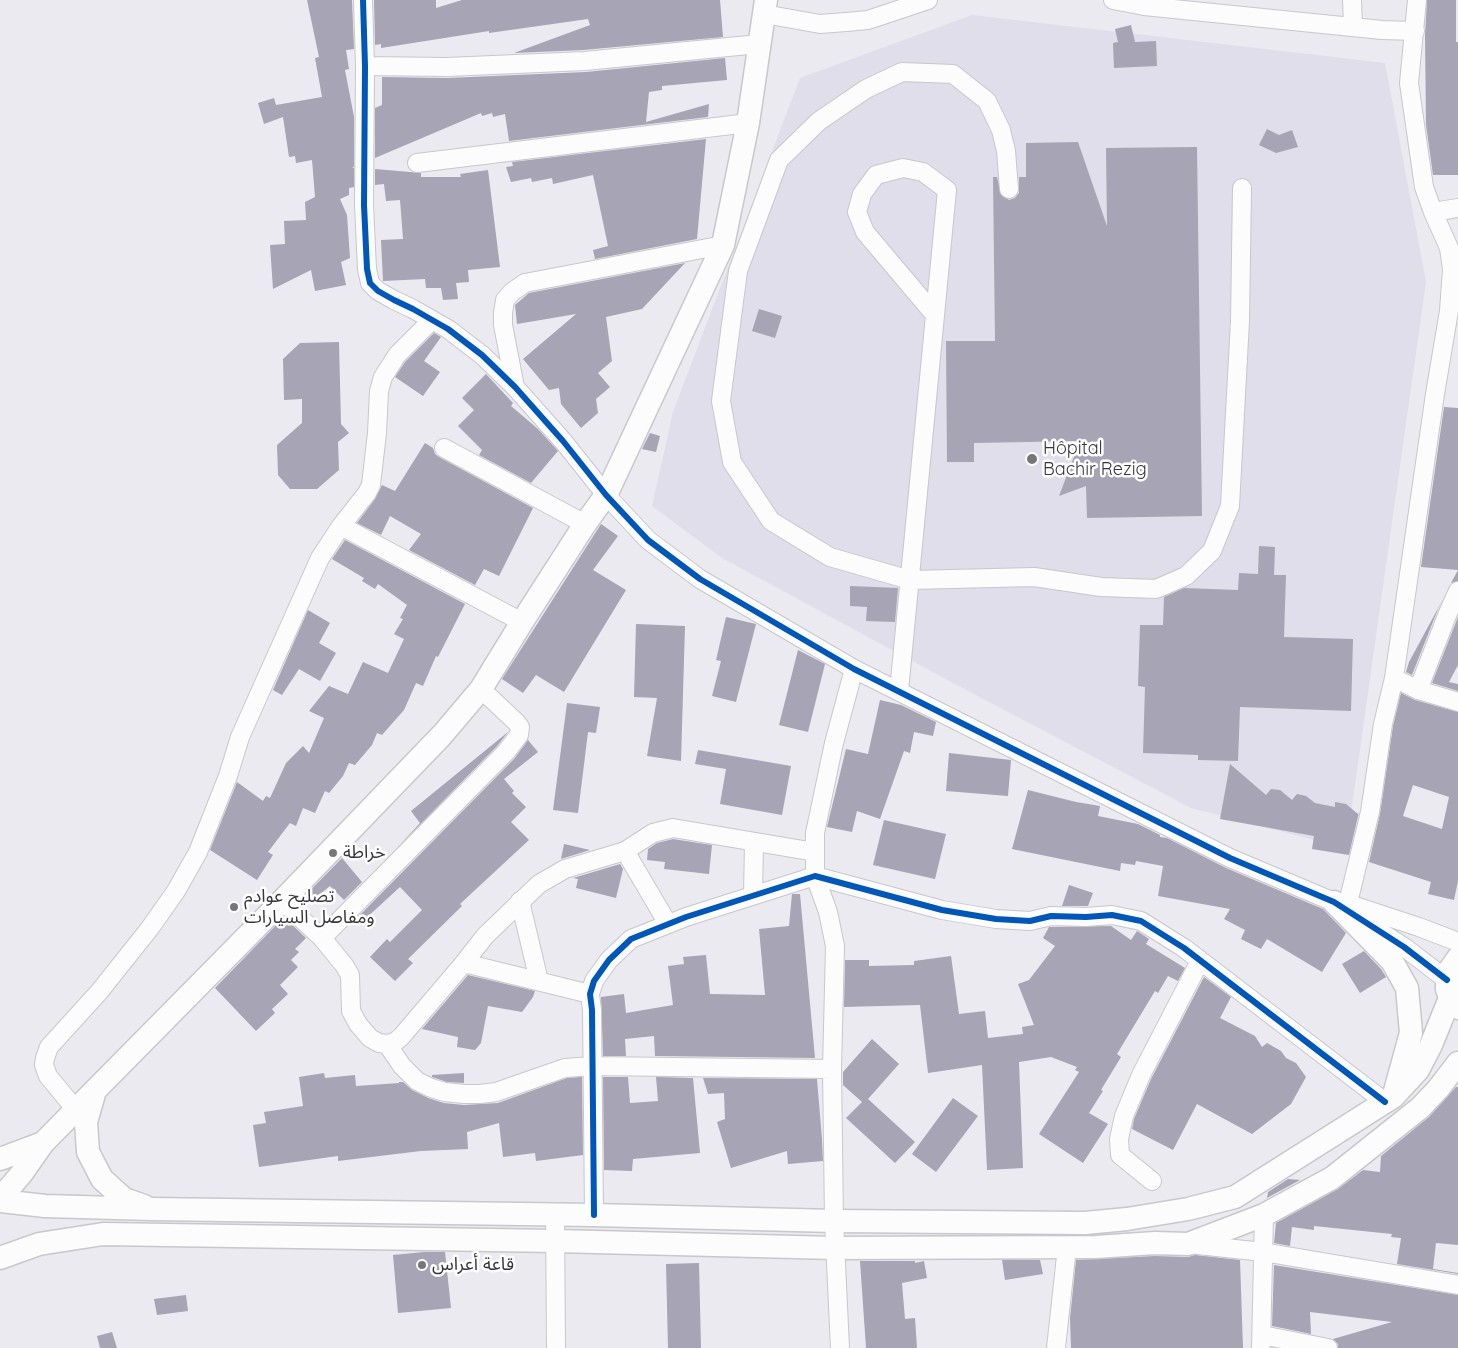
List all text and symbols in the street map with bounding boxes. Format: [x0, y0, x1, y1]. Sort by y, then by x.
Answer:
place label: Hôpital Bachir Rezig [1043, 438, 1147, 480]
marker: Hôpital Bachir Rezig [1025, 452, 1039, 466]
place label: خراطة [343, 842, 385, 864]
marker: خراطة [327, 847, 339, 859]
place label: تصليح عوادم ومفاصل السيارات [244, 886, 374, 929]
marker: تصليح عوادم ومفاصل السيارات [228, 901, 240, 913]
place label: قاعة أعراس [432, 1254, 514, 1276]
marker: قاعة أعراس [416, 1259, 428, 1271]

